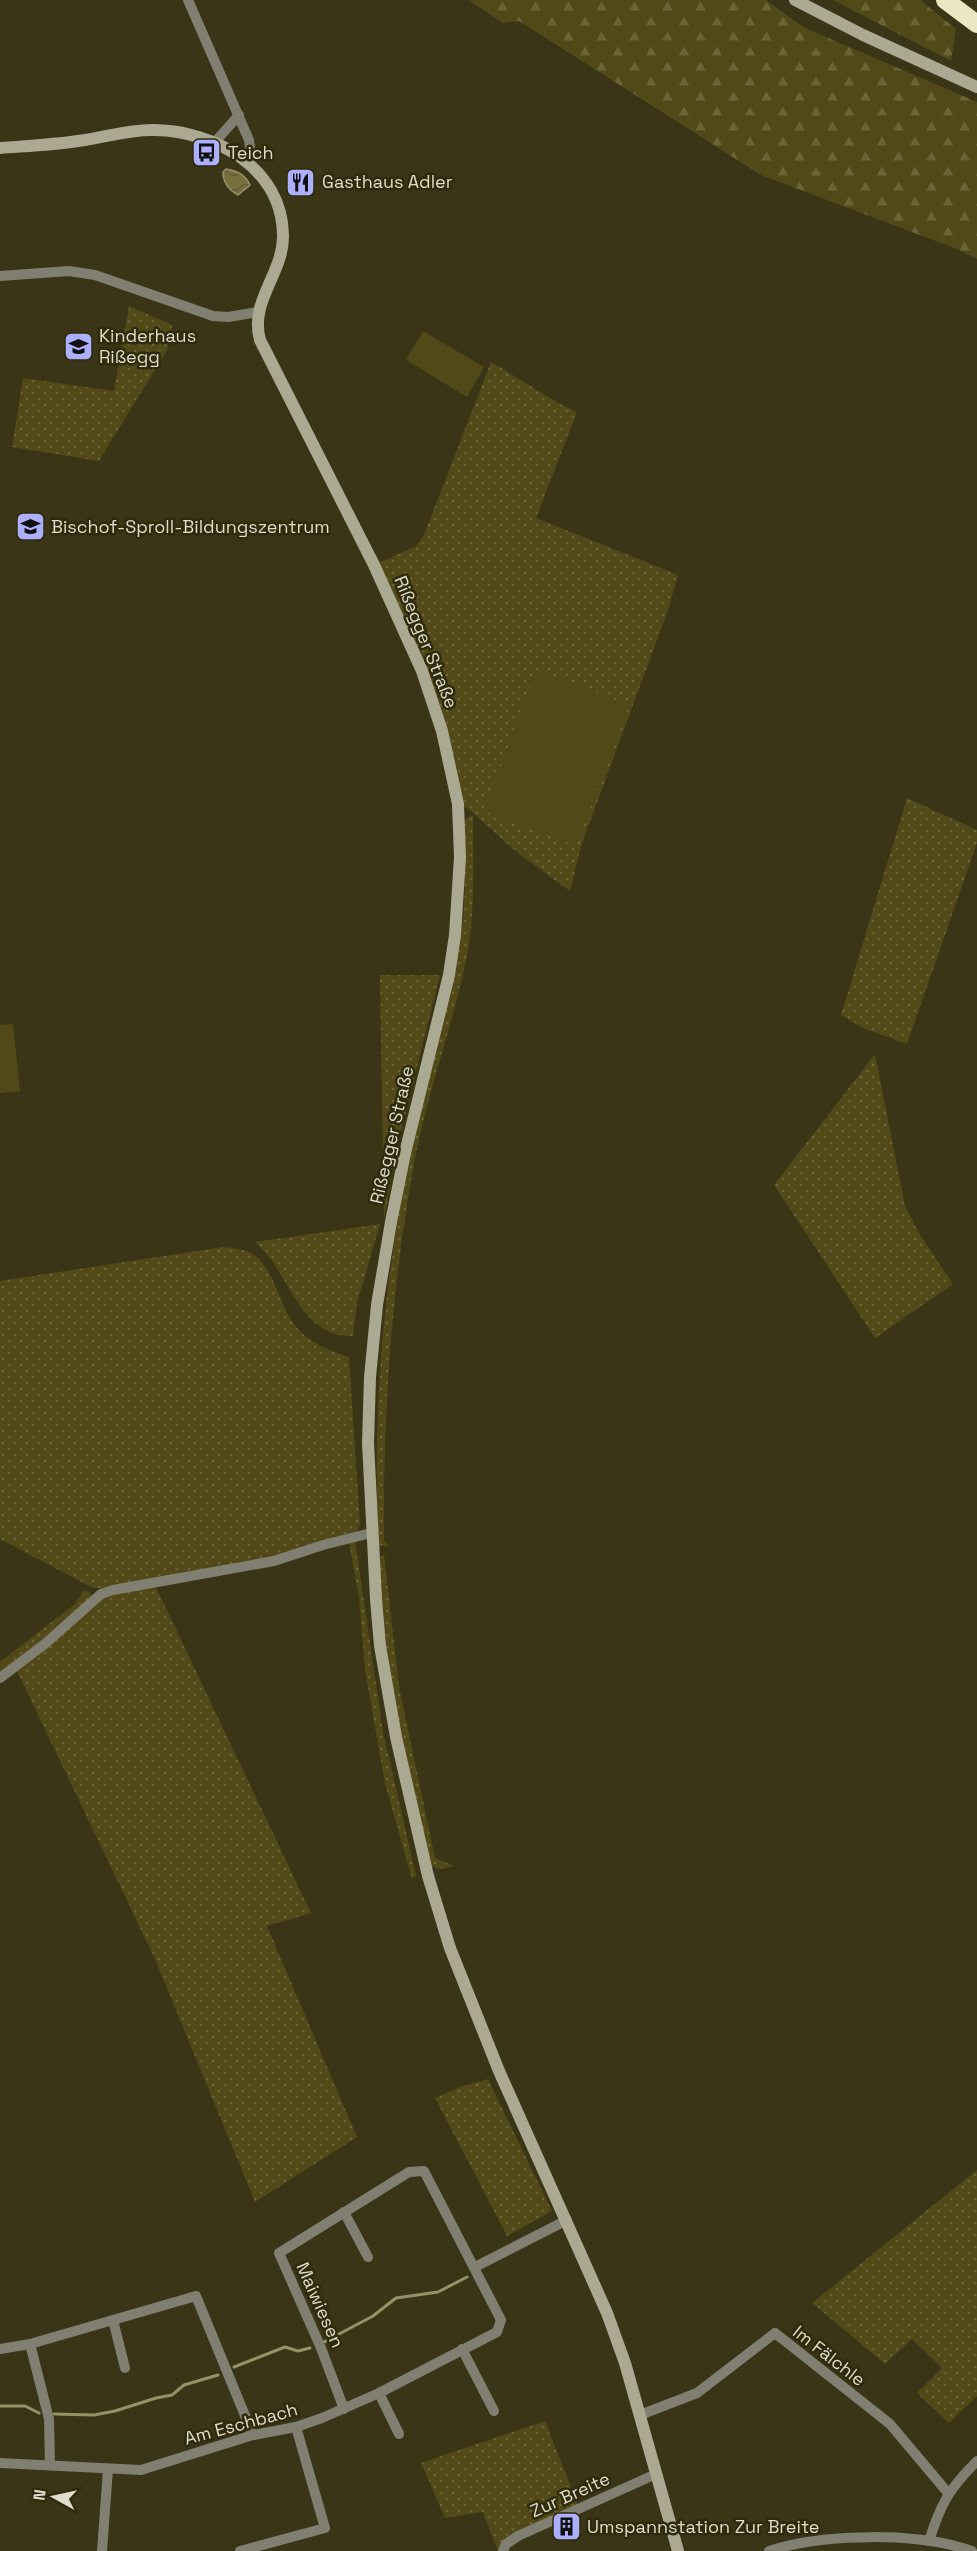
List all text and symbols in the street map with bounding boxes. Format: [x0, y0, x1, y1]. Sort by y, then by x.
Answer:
bus stop icon: Teich [191, 137, 223, 169]
place label: Teich [228, 141, 274, 164]
restaurant icon: Gasthaus Adler [285, 166, 317, 198]
place label: Gasthaus Adler [322, 170, 453, 193]
place label: Kinderhaus Rißegg [99, 324, 196, 368]
school or university icon: Kinderhaus Rißegg [62, 330, 94, 362]
school or university icon: Bischof-Sproll-Bildungszentrum [14, 511, 46, 543]
place label: Bischof-Sproll-Bildungszentrum [51, 515, 330, 538]
street label: Rißegger Straße [389, 572, 464, 711]
street label: Rißegger Straße [364, 1064, 419, 1206]
street label: Maiwiesen [291, 2259, 349, 2351]
street label: Im Fälchle [788, 2320, 870, 2391]
street label: Am Eschbach [182, 2397, 300, 2450]
north arrow [24, 2467, 84, 2527]
street label: Zur Breite [526, 2467, 613, 2522]
text: N [28, 2488, 51, 2502]
building icon: Umspannstation Zur Breite [550, 2511, 582, 2543]
place label: Umspannstation Zur Breite [587, 2515, 820, 2538]

